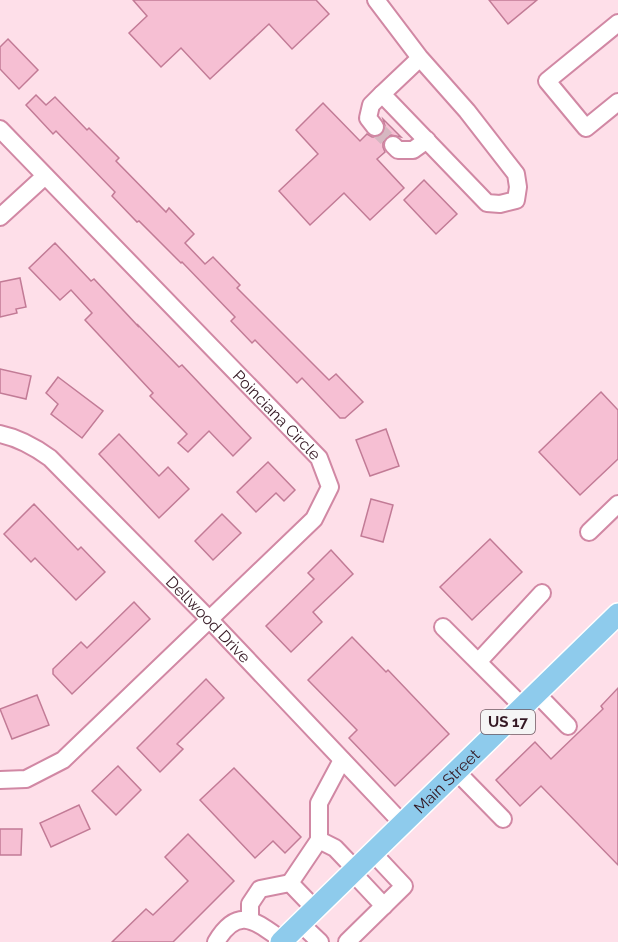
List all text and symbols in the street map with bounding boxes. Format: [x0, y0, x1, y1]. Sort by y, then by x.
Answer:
street label: Poinciana Circle [229, 366, 325, 464]
street label: Dellwood Drive [162, 572, 255, 667]
road number: US 17 [481, 710, 535, 734]
street label: Main Street [410, 744, 484, 817]

